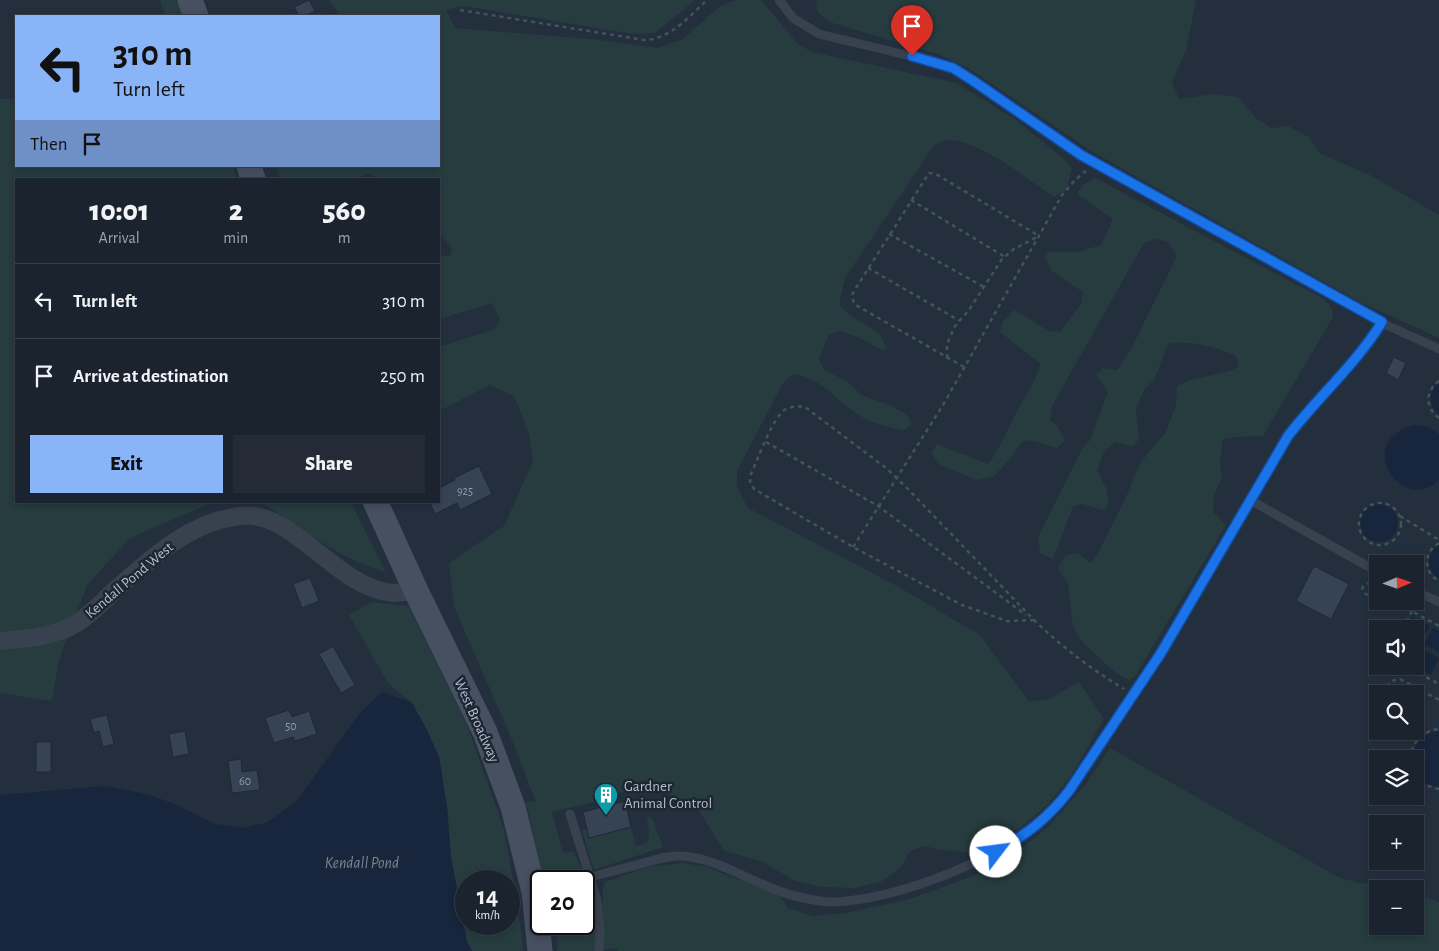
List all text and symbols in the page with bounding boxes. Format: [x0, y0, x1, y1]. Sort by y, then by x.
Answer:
pin [891, 5, 933, 56]
icon: arrive [898, 12, 926, 40]
icon: left [30, 35, 95, 100]
text: 310 m [113, 37, 192, 72]
text: Turn left [113, 78, 185, 100]
icon: arrive [78, 130, 106, 158]
text: Then [30, 135, 68, 154]
text: 10:01 [89, 196, 149, 226]
text: 2 [229, 196, 243, 226]
text: 560 [322, 196, 366, 226]
text: Arrival [99, 230, 140, 246]
text: min [223, 230, 248, 246]
text: m [338, 230, 351, 246]
icon: left [30, 287, 58, 315]
text: Turn left [73, 292, 137, 311]
text: 310 m [382, 292, 425, 311]
icon: arrive [30, 362, 58, 390]
text: Arrive at destination [73, 367, 229, 386]
text: 250 m [380, 367, 425, 386]
button: Exit [30, 435, 223, 493]
button: Share [233, 435, 425, 493]
house number: 925 [457, 485, 473, 497]
street label: Kendall Pond West [83, 539, 176, 621]
north arrow [1369, 555, 1424, 610]
map controls [1369, 555, 1424, 935]
button: sound [1369, 620, 1424, 675]
street label: West Broadway [451, 676, 502, 765]
button: search [1369, 685, 1424, 740]
house number: 50 [285, 720, 297, 732]
button: layers [1369, 750, 1424, 805]
house number: 60 [239, 775, 251, 787]
place label: Gardner Animal Control [624, 779, 712, 811]
building icon: Gardner Animal Control [593, 782, 619, 816]
button: + [1369, 815, 1424, 870]
position arrow [969, 825, 1021, 877]
water label: Kendall Pond [325, 855, 399, 871]
speed limit sign: 20 [530, 870, 595, 935]
button: − [1369, 880, 1424, 935]
text: 14 [477, 884, 498, 909]
text: km/h [475, 909, 500, 921]

